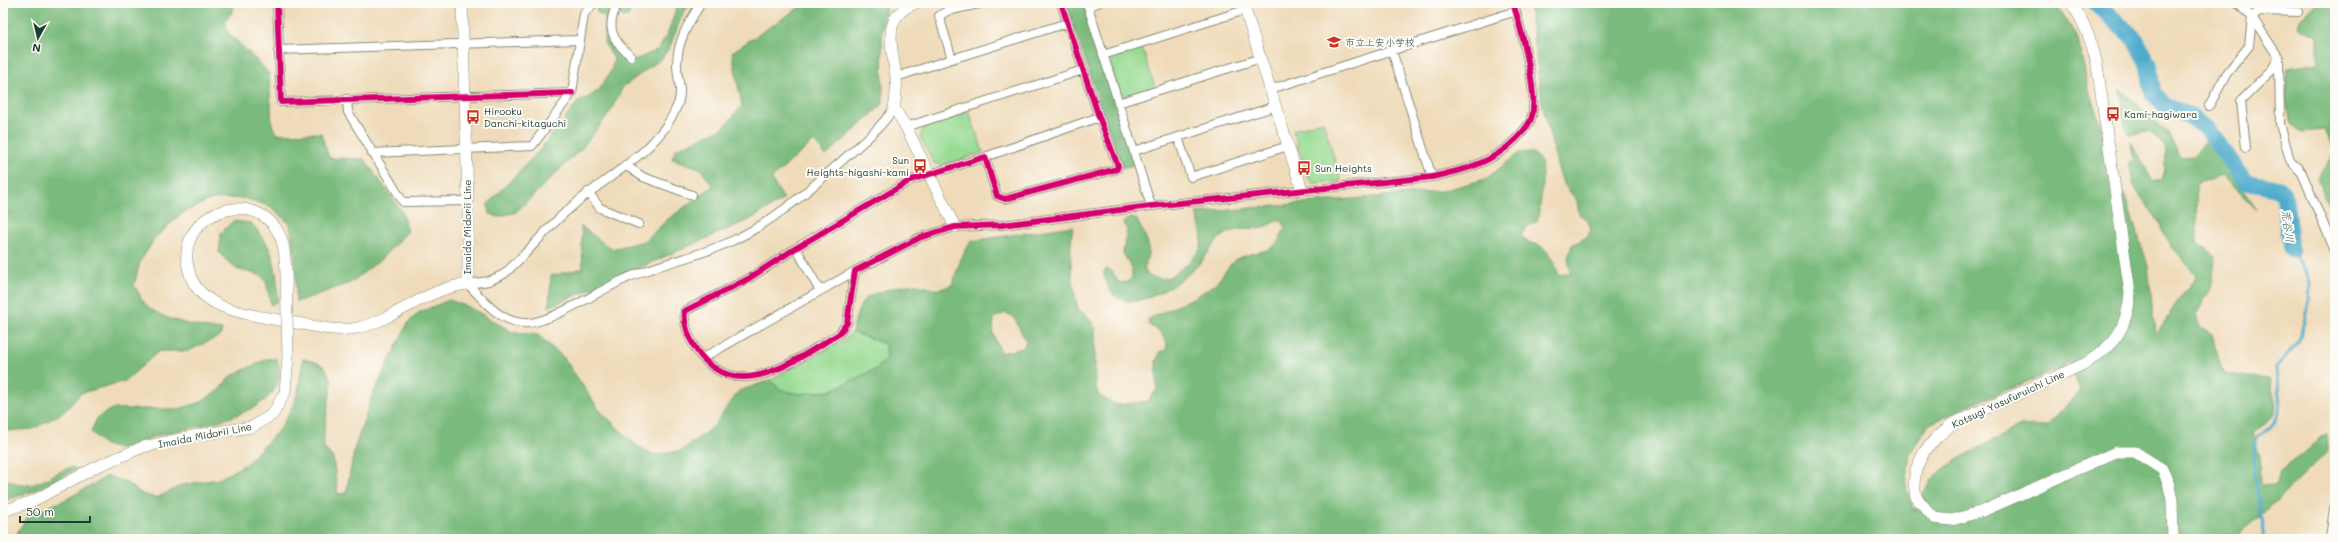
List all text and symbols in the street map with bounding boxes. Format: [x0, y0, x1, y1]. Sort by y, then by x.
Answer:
north arrow [18, 18, 58, 58]
school or university icon: 市立上安小学校 [1326, 34, 1342, 50]
place label: 市立上安小学校 [1345, 35, 1415, 49]
text: N [31, 40, 42, 56]
place label: Hirooku Danchi-kitaguchi [484, 104, 566, 130]
bus stop icon: Kami-hagiwara [2105, 106, 2121, 122]
place label: Kami-hagiwara [2124, 107, 2198, 121]
bus stop icon: Hirooku Danchi-kitaguchi [465, 109, 481, 125]
place label: Sun Heights-higashi-kami [807, 153, 909, 179]
bus stop icon: Sun Heights-higashi-kami [912, 158, 928, 174]
bus stop icon: Sun Heights [1296, 160, 1312, 176]
place label: Sun Heights [1315, 161, 1372, 175]
street label: Imaida Midorii Line [460, 179, 474, 275]
water label: 荒谷川 [2279, 209, 2298, 243]
street label: Katsugi Yasufuruichi Line [1949, 367, 2067, 431]
street label: Imaida Midorii Line [157, 419, 253, 451]
scale bar [20, 498, 90, 524]
text: 50 m [26, 503, 54, 519]

